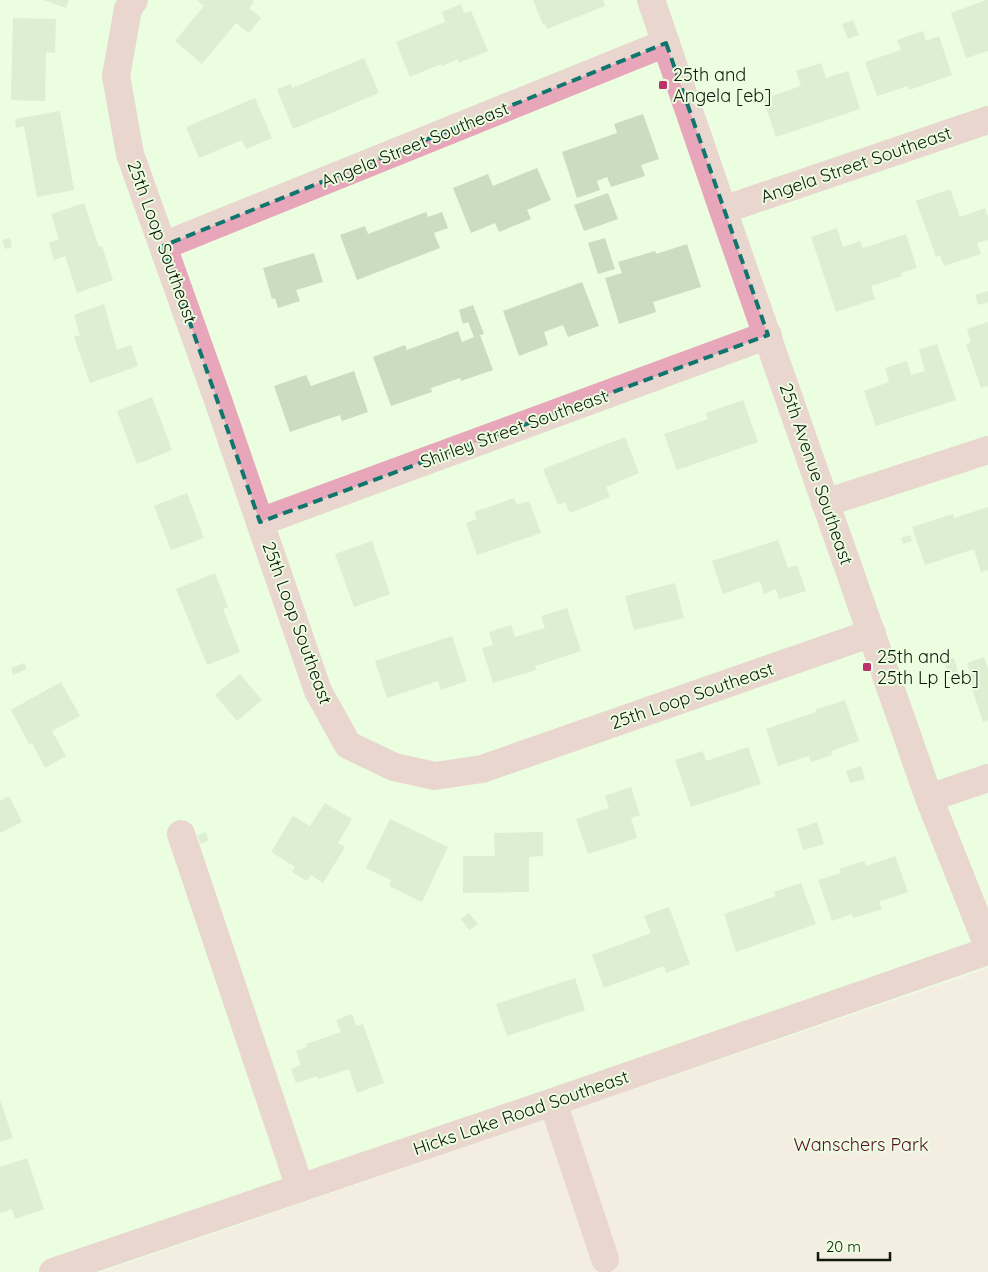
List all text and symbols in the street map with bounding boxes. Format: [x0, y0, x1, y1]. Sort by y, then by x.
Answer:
place label: 25th and Angela [eb] [673, 63, 771, 107]
marker: 25th and Angela [eb] [657, 79, 669, 91]
street label: Angela Street Southeast [318, 96, 512, 193]
street label: Angela Street Southeast [757, 121, 954, 208]
street label: 25th Loop Southeast [122, 157, 203, 326]
street label: 25th Avenue Southeast [775, 380, 858, 568]
street label: Shirley Street Southeast [417, 384, 611, 473]
street label: 25th Loop Southeast [257, 538, 338, 707]
place label: 25th and 25th Lp [eb] [877, 645, 979, 689]
street label: 25th Loop Southeast [607, 657, 777, 734]
marker: 25th and 25th Lp [eb] [861, 661, 873, 673]
street label: Hicks Lake Road Southeast [410, 1065, 632, 1160]
park label: Wanschers Park [793, 1133, 929, 1156]
scale bar [818, 1230, 890, 1262]
text: 20 m [826, 1237, 861, 1256]

